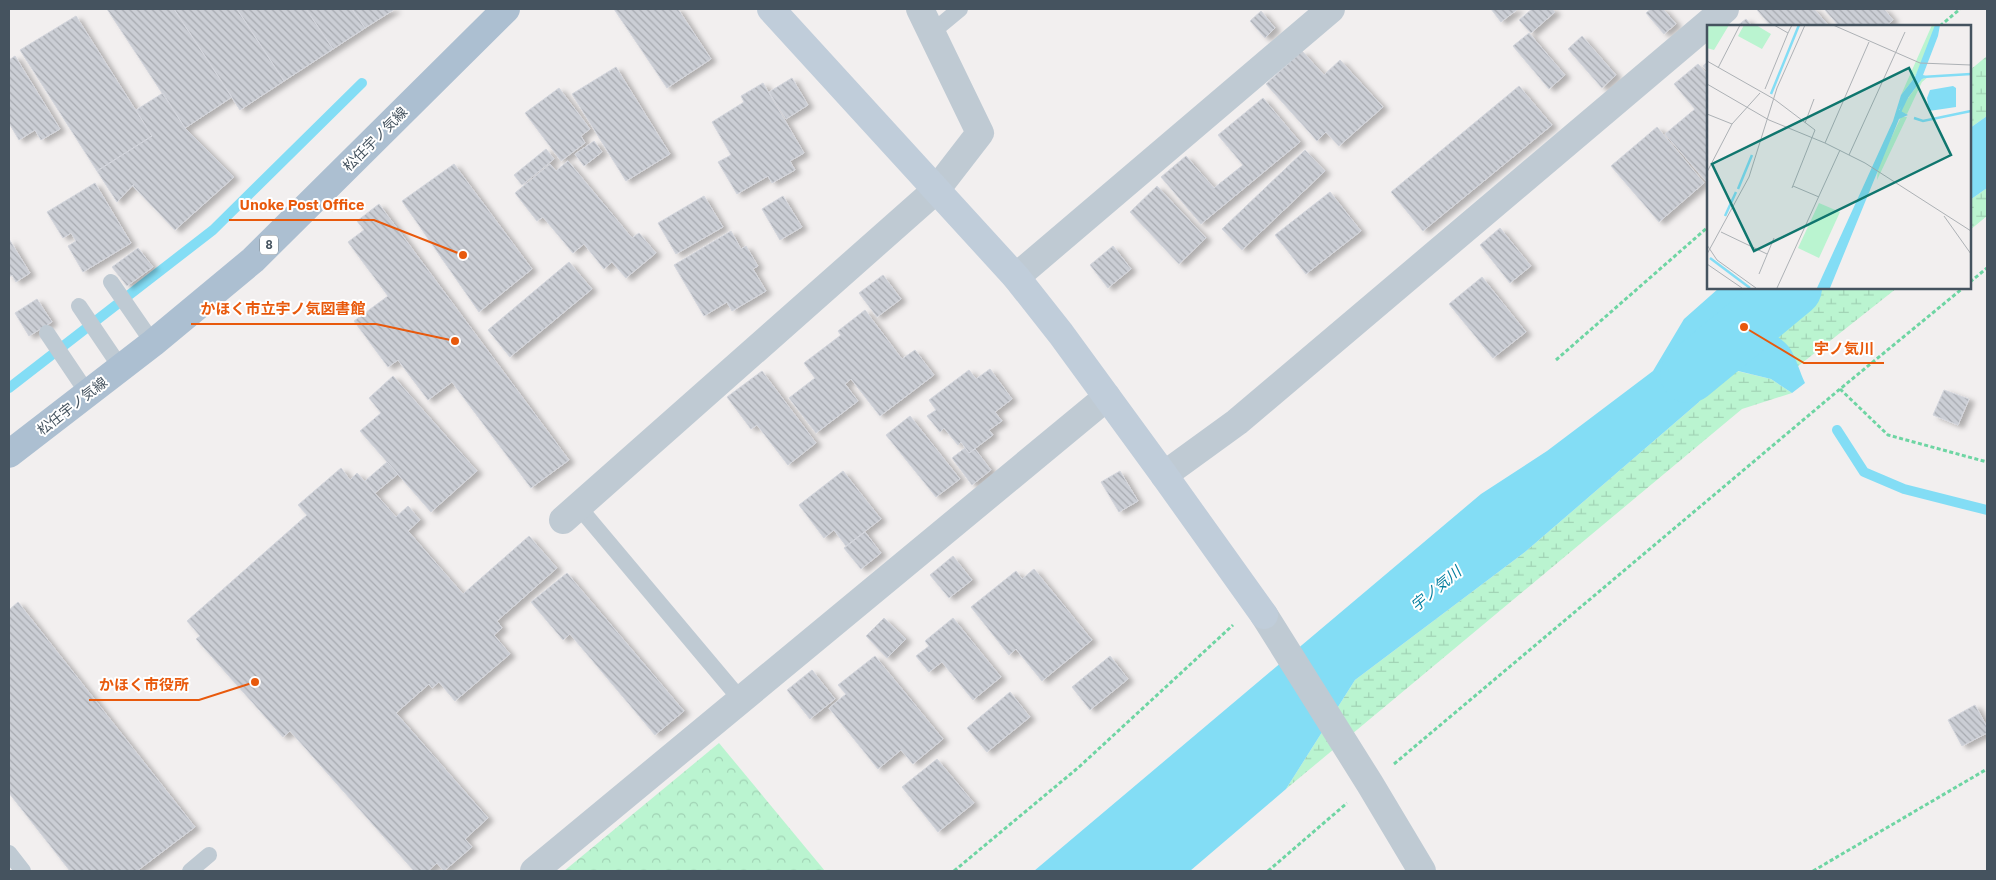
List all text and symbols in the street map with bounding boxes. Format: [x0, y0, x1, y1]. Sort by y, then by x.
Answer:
inset map [1707, 25, 1971, 289]
street label: 松任宇ノ気線 [339, 103, 411, 175]
callout: Unoke Post Office [229, 190, 374, 220]
text: Unoke Post Office [240, 195, 364, 214]
road number: 8 [260, 236, 278, 254]
callout: かほく市立宇ノ気図書館 [191, 294, 376, 324]
text: かほく市立宇ノ気図書館 [200, 299, 366, 318]
callout: 宇ノ気川 [1804, 333, 1884, 363]
text: 宇ノ気川 [1814, 339, 1874, 358]
street label: 松任宇ノ気線 [33, 373, 111, 439]
water label: 宇ノ気川 [1407, 561, 1466, 615]
callout: かほく市役所 [89, 670, 199, 700]
text: かほく市役所 [99, 675, 189, 694]

